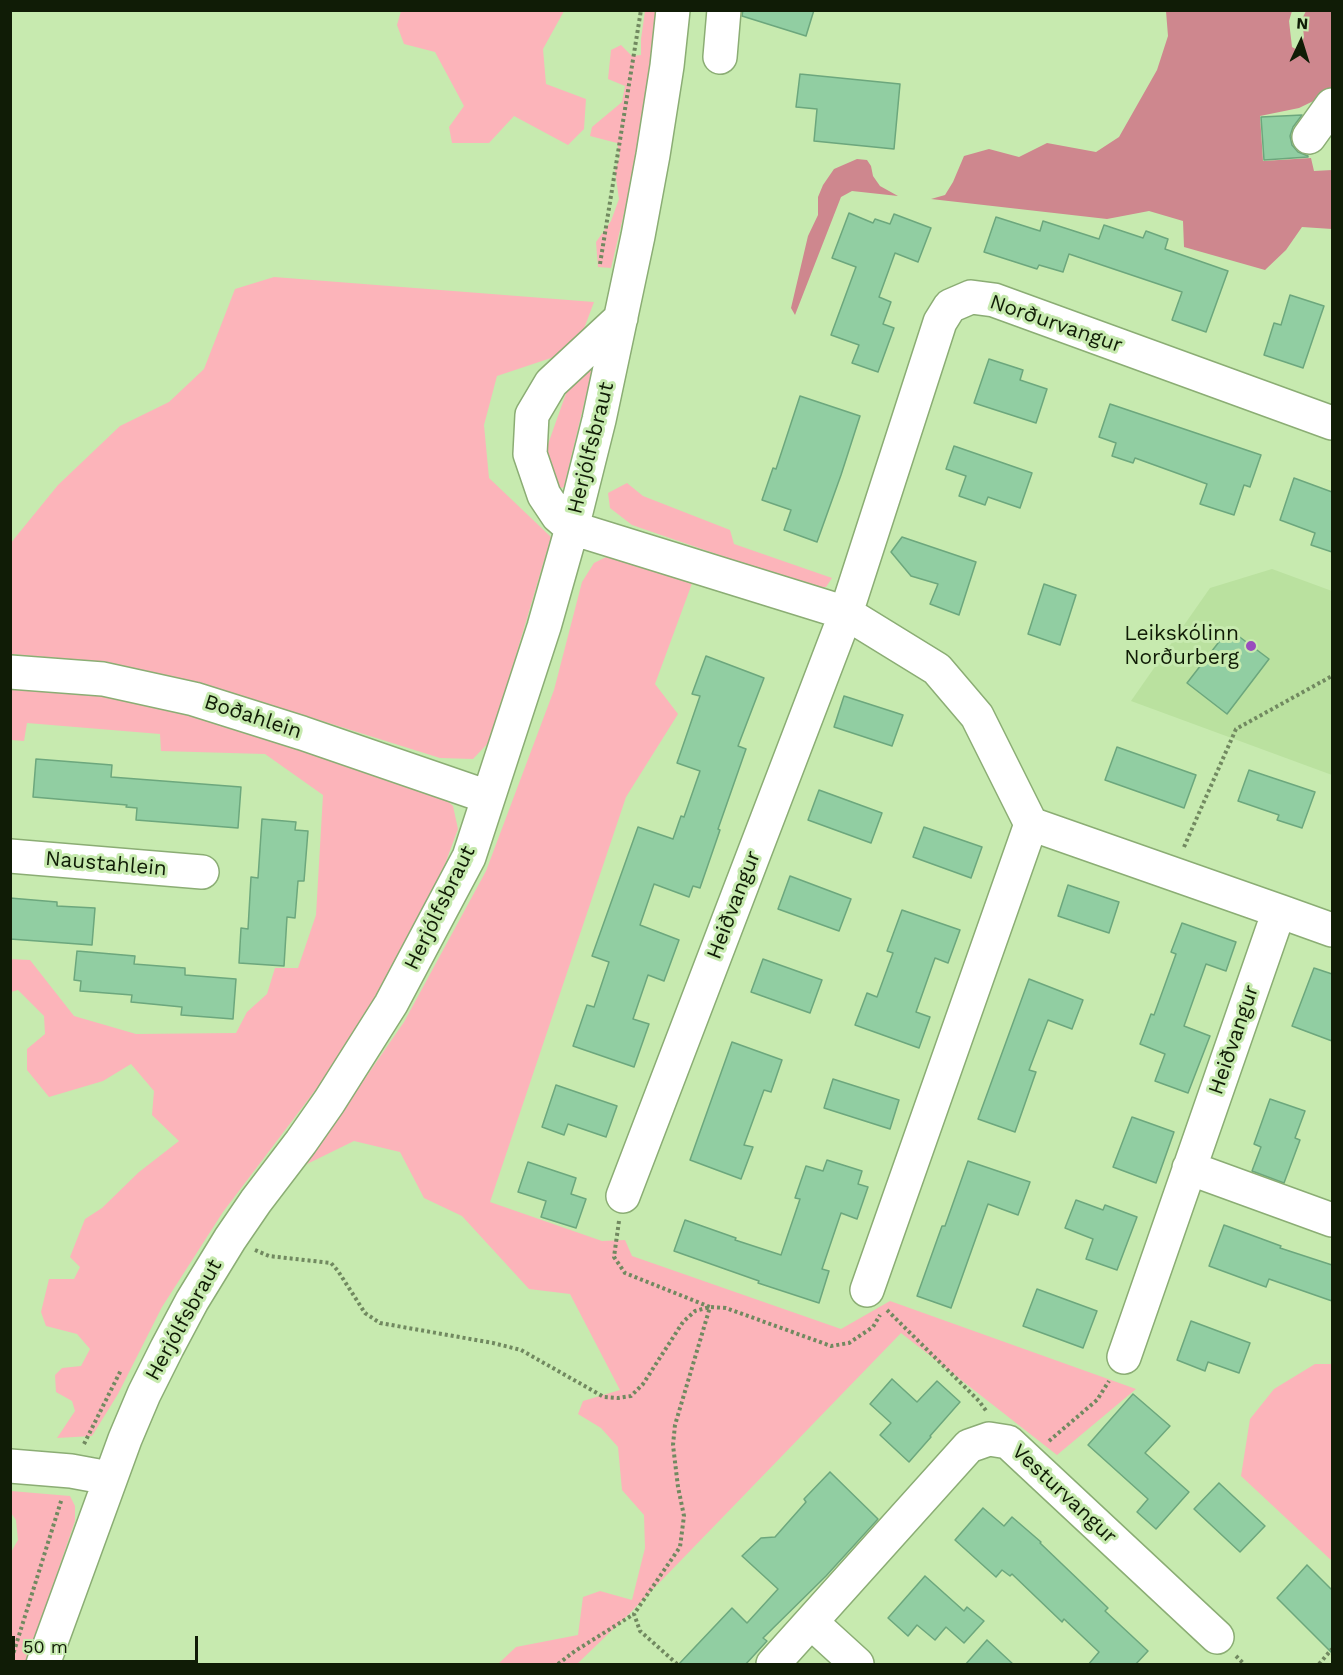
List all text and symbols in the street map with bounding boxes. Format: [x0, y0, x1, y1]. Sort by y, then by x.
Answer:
north arrow [1271, 12, 1331, 72]
text: N [1296, 14, 1309, 33]
street label: Norðurvangur [986, 290, 1126, 358]
street label: Herjólfsbraut [562, 379, 620, 517]
place label: Leikskólinn Norðurberg [1124, 621, 1239, 671]
marker: Leikskólinn Norðurberg [1244, 639, 1258, 653]
street label: Boðahlein [201, 689, 305, 745]
street label: Herjólfsbraut [399, 842, 481, 974]
street label: Naustahlein [44, 846, 168, 882]
street label: Heiðvangur [702, 847, 766, 963]
street label: Heiðvangur [1203, 982, 1265, 1098]
street label: Herjólfsbraut [140, 1255, 228, 1385]
street label: Vesturvangur [1006, 1439, 1122, 1549]
scale bar [15, 1624, 201, 1662]
text: 50 m [23, 1636, 68, 1657]

